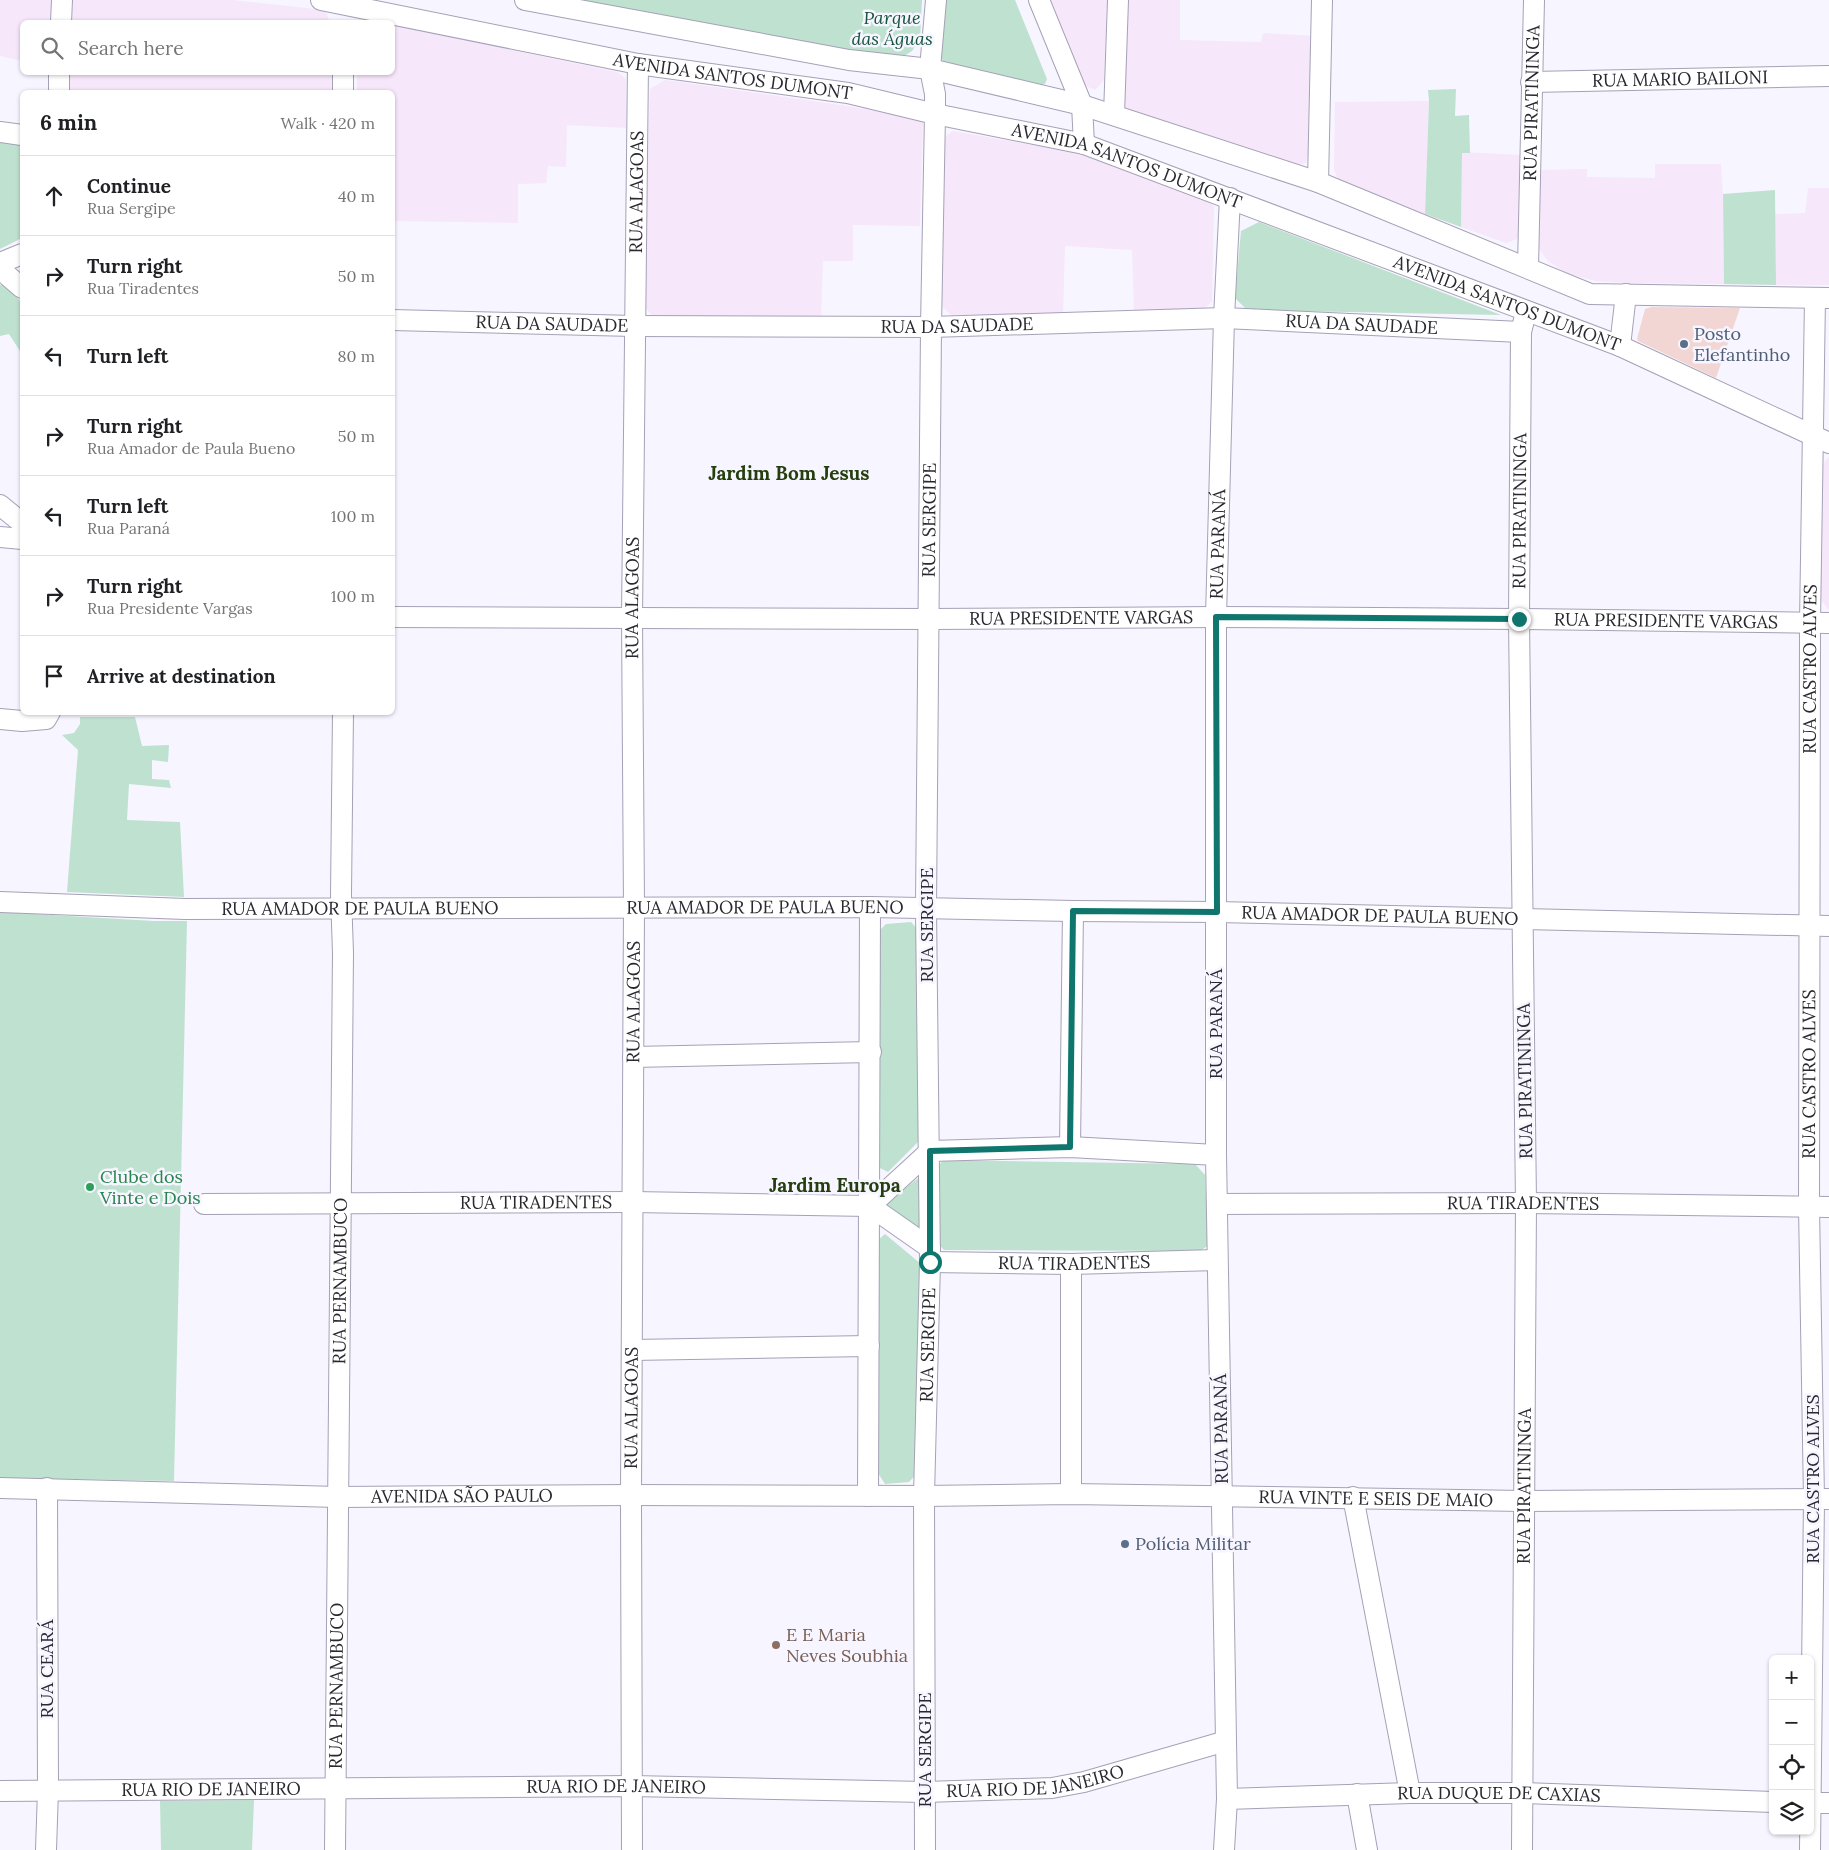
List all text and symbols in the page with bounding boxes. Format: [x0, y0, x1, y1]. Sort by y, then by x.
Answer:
park label: Parque das Águas [851, 6, 933, 50]
search box [20, 20, 395, 75]
street label: RUA PIRATININGA [1518, 24, 1544, 181]
icon: search [38, 34, 66, 62]
text: Search here [78, 36, 184, 60]
street label: AVENIDA SANTOS DUMONT [610, 47, 854, 105]
street label: RUA MARIO BAILONI [1592, 65, 1768, 92]
text: 6 min [40, 109, 97, 136]
text: Walk · 420 m [280, 113, 375, 133]
street label: AVENIDA SANTOS DUMONT [1009, 118, 1246, 214]
street label: RUA ALAGOAS [624, 131, 648, 253]
text: Continue [87, 174, 171, 198]
icon: ahead [40, 182, 68, 210]
text: 40 m [338, 186, 375, 206]
text: Rua Sergipe [87, 198, 176, 218]
street label: AVENIDA SANTOS DUMONT [1389, 249, 1625, 356]
text: Turn right [87, 254, 183, 278]
icon: right [40, 262, 68, 290]
text: 50 m [338, 266, 375, 286]
text: Rua Tiradentes [87, 278, 199, 298]
street label: RUA DA SAUDADE [1285, 309, 1439, 339]
street label: RUA DA SAUDADE [475, 310, 629, 337]
street label: RUA DA SAUDADE [880, 312, 1034, 338]
place label: Posto Elefantinho [1694, 322, 1790, 366]
marker: Posto Elefantinho [1678, 338, 1690, 350]
icon: left [40, 342, 68, 370]
text: Turn left [87, 344, 168, 368]
text: 80 m [338, 346, 375, 366]
text: Turn right [87, 414, 183, 438]
icon: right [40, 422, 68, 450]
text: 50 m [338, 426, 375, 446]
street label: RUA PIRATININGA [1507, 432, 1531, 589]
text: Rua Amador de Paula Bueno [87, 438, 295, 458]
district label: Jardim Bom Jesus [708, 461, 870, 485]
street label: RUA SERGIPE [917, 463, 941, 578]
street label: RUA PARANÁ [1204, 488, 1230, 600]
text: Turn left [87, 494, 168, 518]
icon: left [40, 502, 68, 530]
text: 100 m [331, 506, 375, 526]
text: Rua Paraná [87, 518, 170, 538]
street label: RUA ALAGOAS [620, 537, 644, 659]
text: Turn right [87, 574, 183, 598]
icon: right [40, 582, 68, 610]
street label: RUA CASTRO ALVES [1798, 584, 1822, 754]
text: 100 m [331, 586, 375, 606]
text: Rua Presidente Vargas [87, 598, 253, 618]
street label: RUA PRESIDENTE VARGAS [969, 605, 1193, 630]
street label: RUA PRESIDENTE VARGAS [1554, 607, 1778, 633]
route end [1508, 608, 1531, 631]
icon: arrive [40, 662, 68, 690]
text: Arrive at destination [87, 664, 276, 688]
street label: RUA SERGIPE [915, 868, 938, 982]
street label: RUA AMADOR DE PAULA BUENO [626, 895, 904, 919]
street label: RUA AMADOR DE PAULA BUENO [221, 896, 499, 920]
street label: RUA AMADOR DE PAULA BUENO [1241, 901, 1519, 930]
street label: RUA ALAGOAS [621, 941, 645, 1063]
street label: RUA PARANÁ [1204, 968, 1227, 1079]
street label: RUA CASTRO ALVES [1797, 989, 1820, 1159]
street label: RUA PIRATININGA [1512, 1002, 1537, 1159]
place label: Clube dos Vinte e Dois [99, 1165, 201, 1209]
district label: Jardim Europa [769, 1173, 901, 1197]
marker: Clube dos Vinte e Dois [84, 1181, 96, 1193]
street label: RUA TIRADENTES [460, 1190, 612, 1214]
street label: RUA TIRADENTES [1447, 1191, 1599, 1215]
street label: RUA PERNAMBUCO [327, 1198, 352, 1364]
street label: RUA TIRADENTES [998, 1250, 1150, 1275]
route start [919, 1251, 942, 1274]
street label: RUA SERGIPE [914, 1287, 940, 1403]
street label: RUA ALAGOAS [619, 1347, 643, 1469]
street label: RUA PARANÁ [1208, 1373, 1233, 1484]
street label: RUA CASTRO ALVES [1801, 1394, 1824, 1564]
street label: RUA PIRATININGA [1512, 1407, 1536, 1564]
street label: AVENIDA SÃO PAULO [370, 1484, 553, 1508]
street label: RUA VINTE E SEIS DE MAIO [1258, 1485, 1493, 1512]
place label: Polícia Militar [1135, 1532, 1251, 1555]
marker: Polícia Militar [1119, 1538, 1131, 1550]
street label: RUA PERNAMBUCO [324, 1603, 348, 1769]
street label: RUA CEARÁ [35, 1619, 58, 1718]
place label: E E Maria Neves Soubhia [786, 1623, 908, 1667]
marker: E E Maria Neves Soubhia [770, 1639, 782, 1651]
map controls [1769, 1655, 1814, 1835]
button: + [1769, 1655, 1814, 1700]
street label: RUA SERGIPE [913, 1693, 936, 1807]
button: − [1769, 1700, 1814, 1745]
button: locate [1769, 1745, 1814, 1790]
street label: RUA RIO DE JANEIRO [946, 1759, 1127, 1802]
street label: RUA RIO DE JANEIRO [526, 1774, 706, 1799]
street label: RUA RIO DE JANEIRO [121, 1777, 301, 1801]
street label: RUA DUQUE DE CAXIAS [1397, 1781, 1601, 1807]
button: layers [1769, 1790, 1814, 1835]

